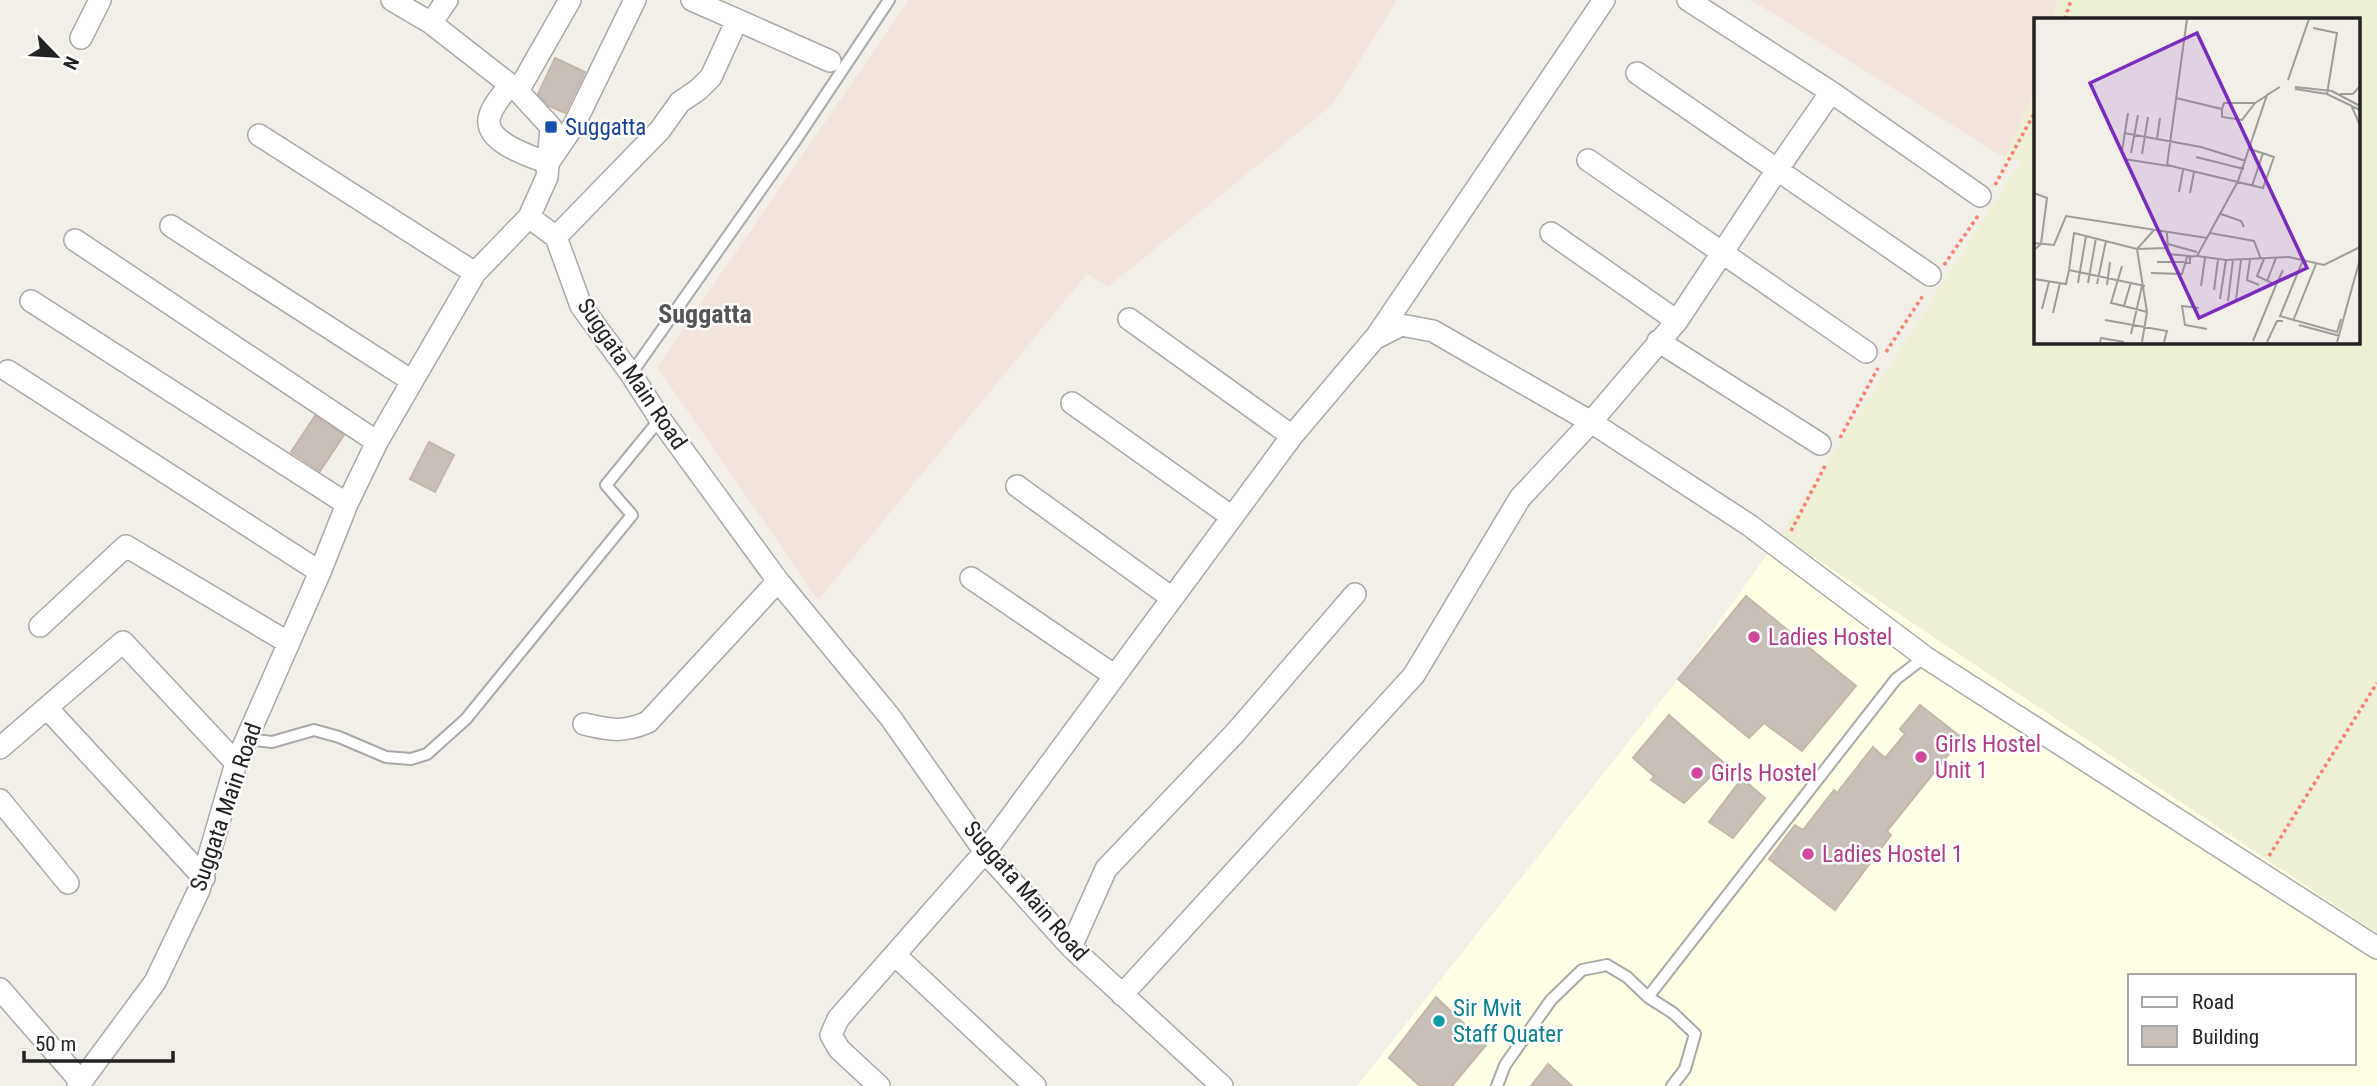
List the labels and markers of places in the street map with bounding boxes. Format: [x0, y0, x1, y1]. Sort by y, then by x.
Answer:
place label: Suggatta [565, 114, 646, 141]
marker: Suggatta [543, 119, 559, 135]
place label: Ladies Hostel [1768, 624, 1892, 651]
marker: Ladies Hostel [1746, 629, 1762, 645]
place label: Girls Hostel Unit 1 [1935, 731, 2041, 784]
marker: Girls Hostel Unit 1 [1913, 749, 1929, 765]
place label: Girls Hostel [1711, 760, 1817, 787]
marker: Girls Hostel [1689, 765, 1705, 781]
place label: Ladies Hostel 1 [1822, 841, 1963, 868]
marker: Ladies Hostel 1 [1800, 846, 1816, 862]
place label: Sir Mvit Staff Quater [1453, 995, 1563, 1048]
marker: Sir Mvit Staff Quater [1431, 1013, 1447, 1029]

